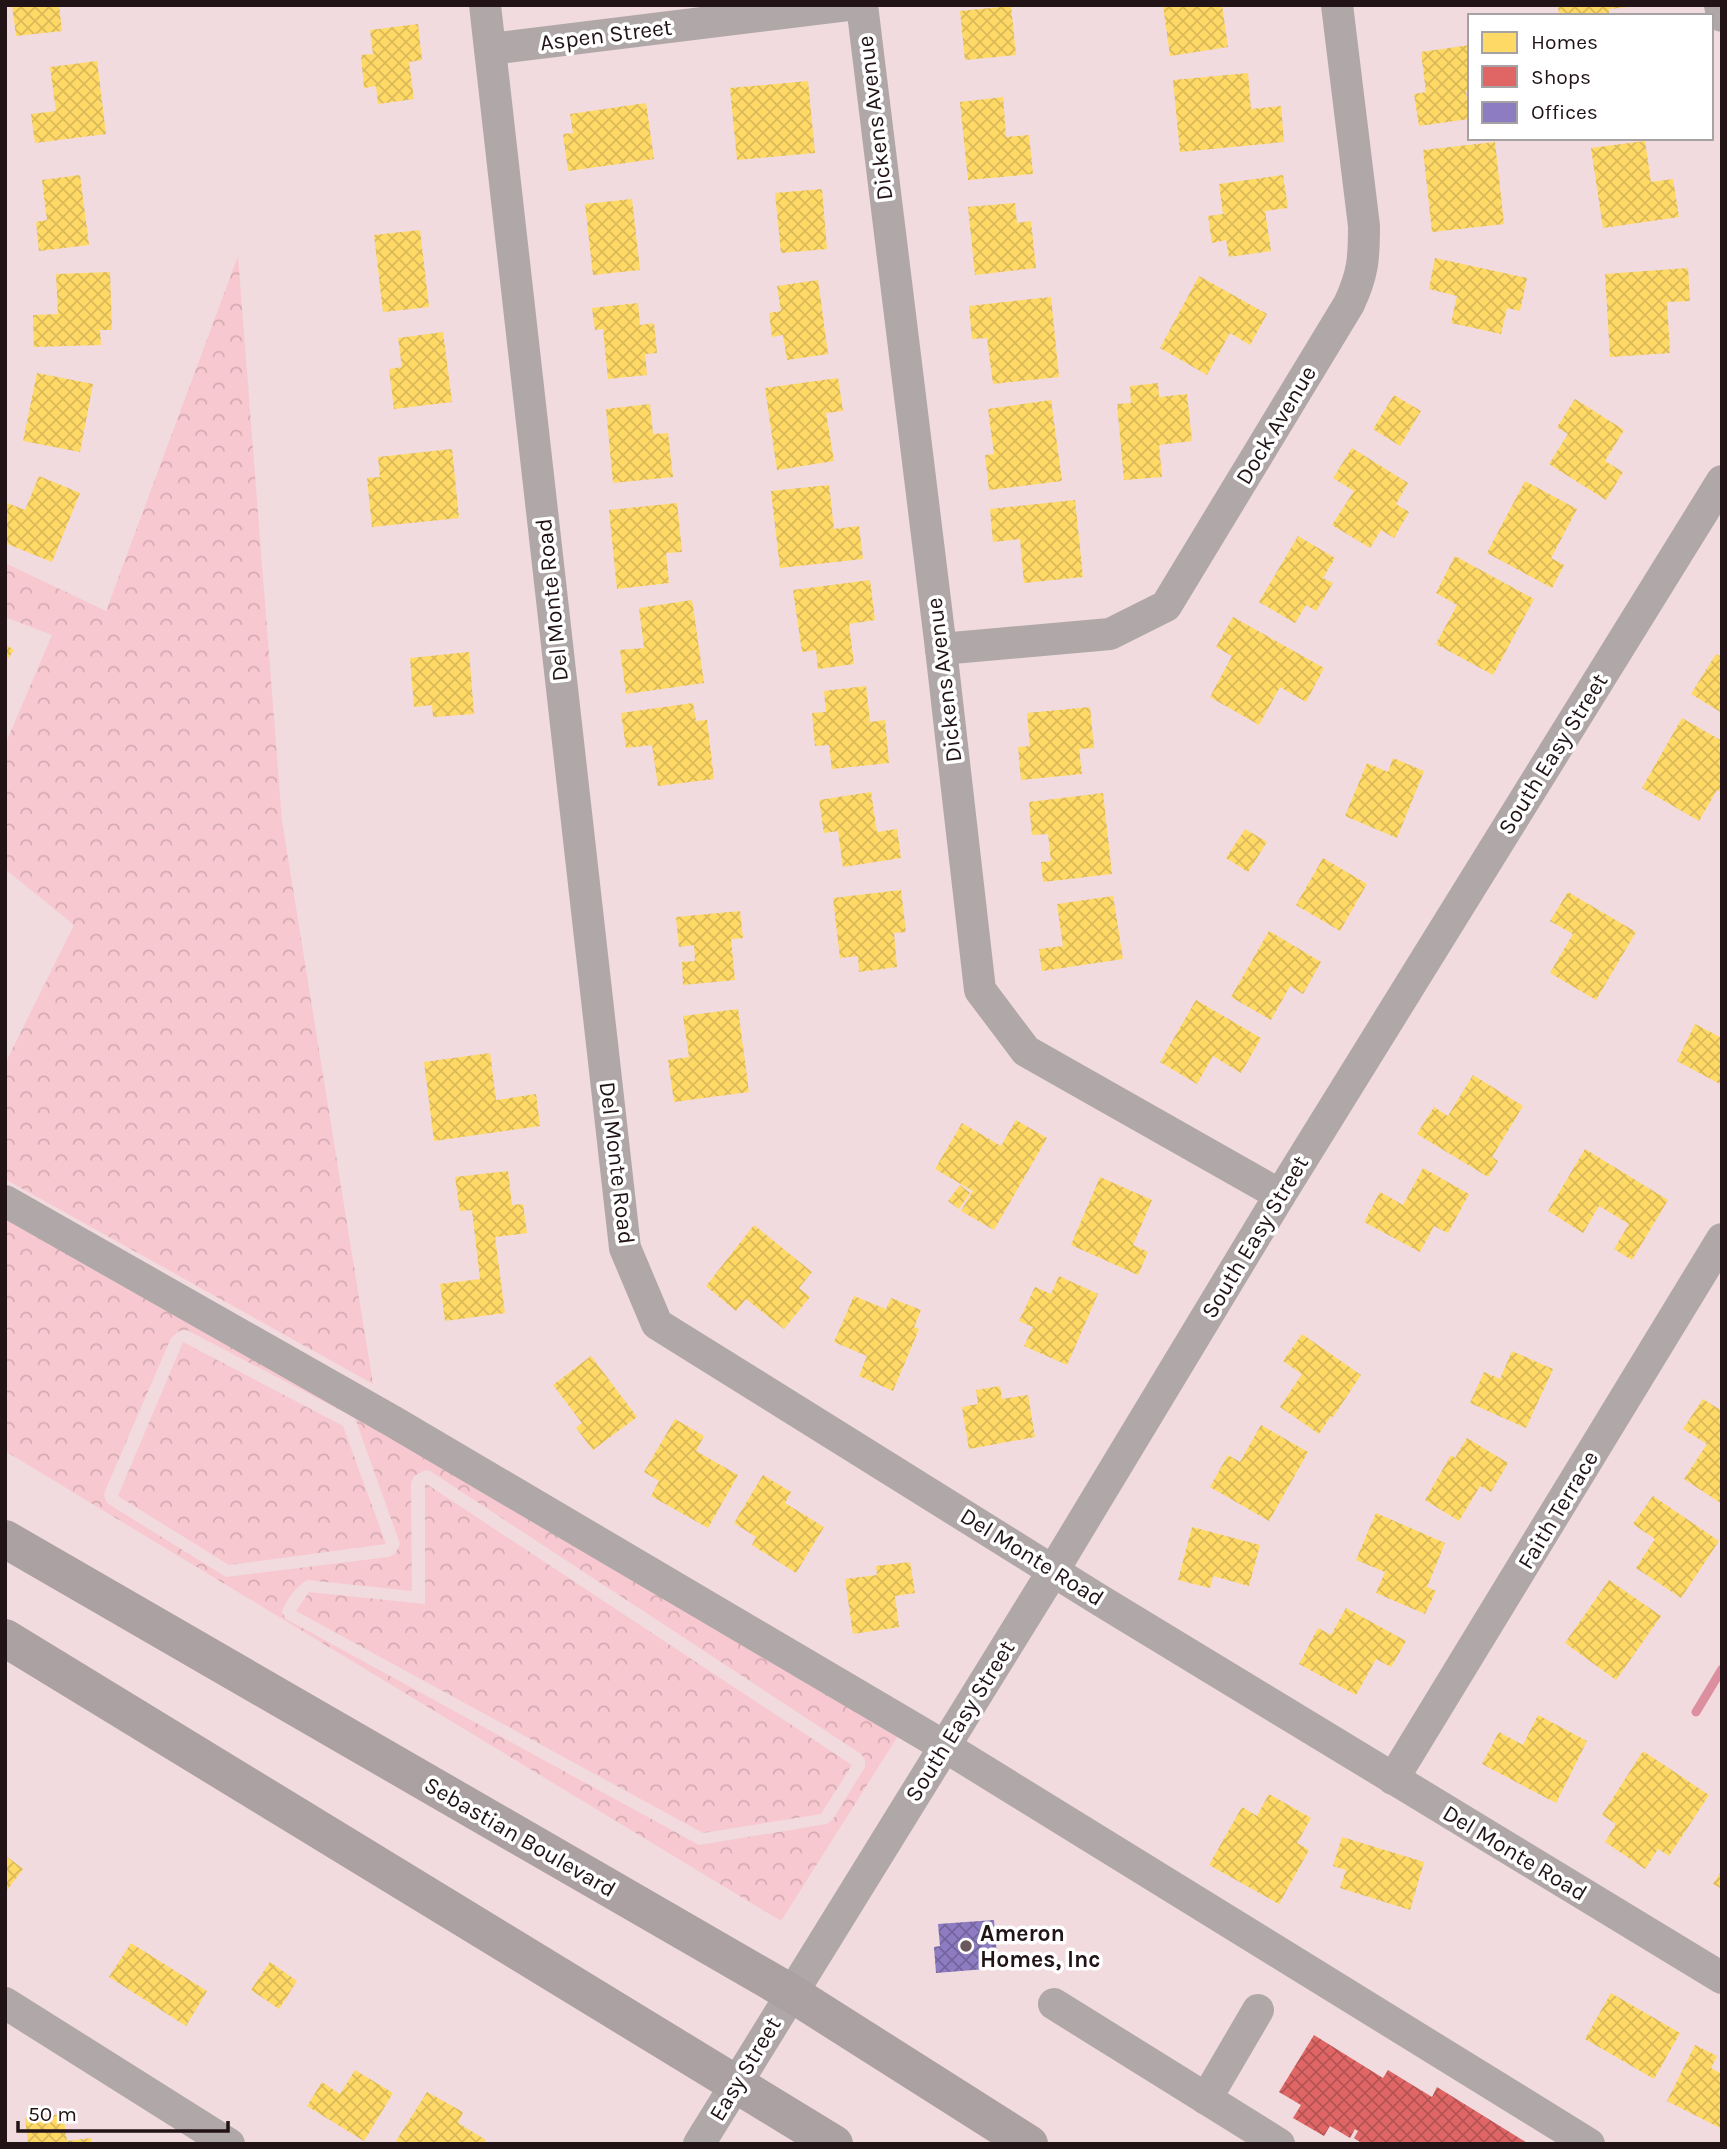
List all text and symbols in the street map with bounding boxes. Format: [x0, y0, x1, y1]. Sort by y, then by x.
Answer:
street label: Aspen Street [538, 13, 674, 57]
legend [1468, 14, 1713, 140]
text: Homes [1531, 30, 1598, 54]
street label: Dickens Avenue [851, 34, 899, 202]
text: Shops [1531, 65, 1591, 89]
text: Offices [1531, 100, 1598, 124]
street label: Dock Avenue [1230, 361, 1322, 489]
street label: Del Monte Road [530, 517, 574, 683]
street label: Dickens Avenue [920, 596, 968, 764]
street label: South Easy Street [1493, 668, 1614, 840]
street label: Del Monte Road [594, 1080, 640, 1246]
street label: South Easy Street [1196, 1151, 1314, 1323]
street label: Faith Terrace [1512, 1446, 1604, 1574]
street label: Del Monte Road [955, 1502, 1109, 1612]
street label: South Easy Street [900, 1635, 1021, 1807]
street label: Sebastian Boulevard [419, 1771, 621, 1903]
street label: Del Monte Road [1438, 1799, 1592, 1907]
place label: Ameron Homes, Inc [980, 1920, 1101, 1973]
marker: Ameron Homes, Inc [958, 1938, 974, 1954]
street label: Easy Street [703, 2012, 787, 2126]
scale bar [18, 2090, 228, 2134]
text: 50 m [28, 2102, 77, 2126]

